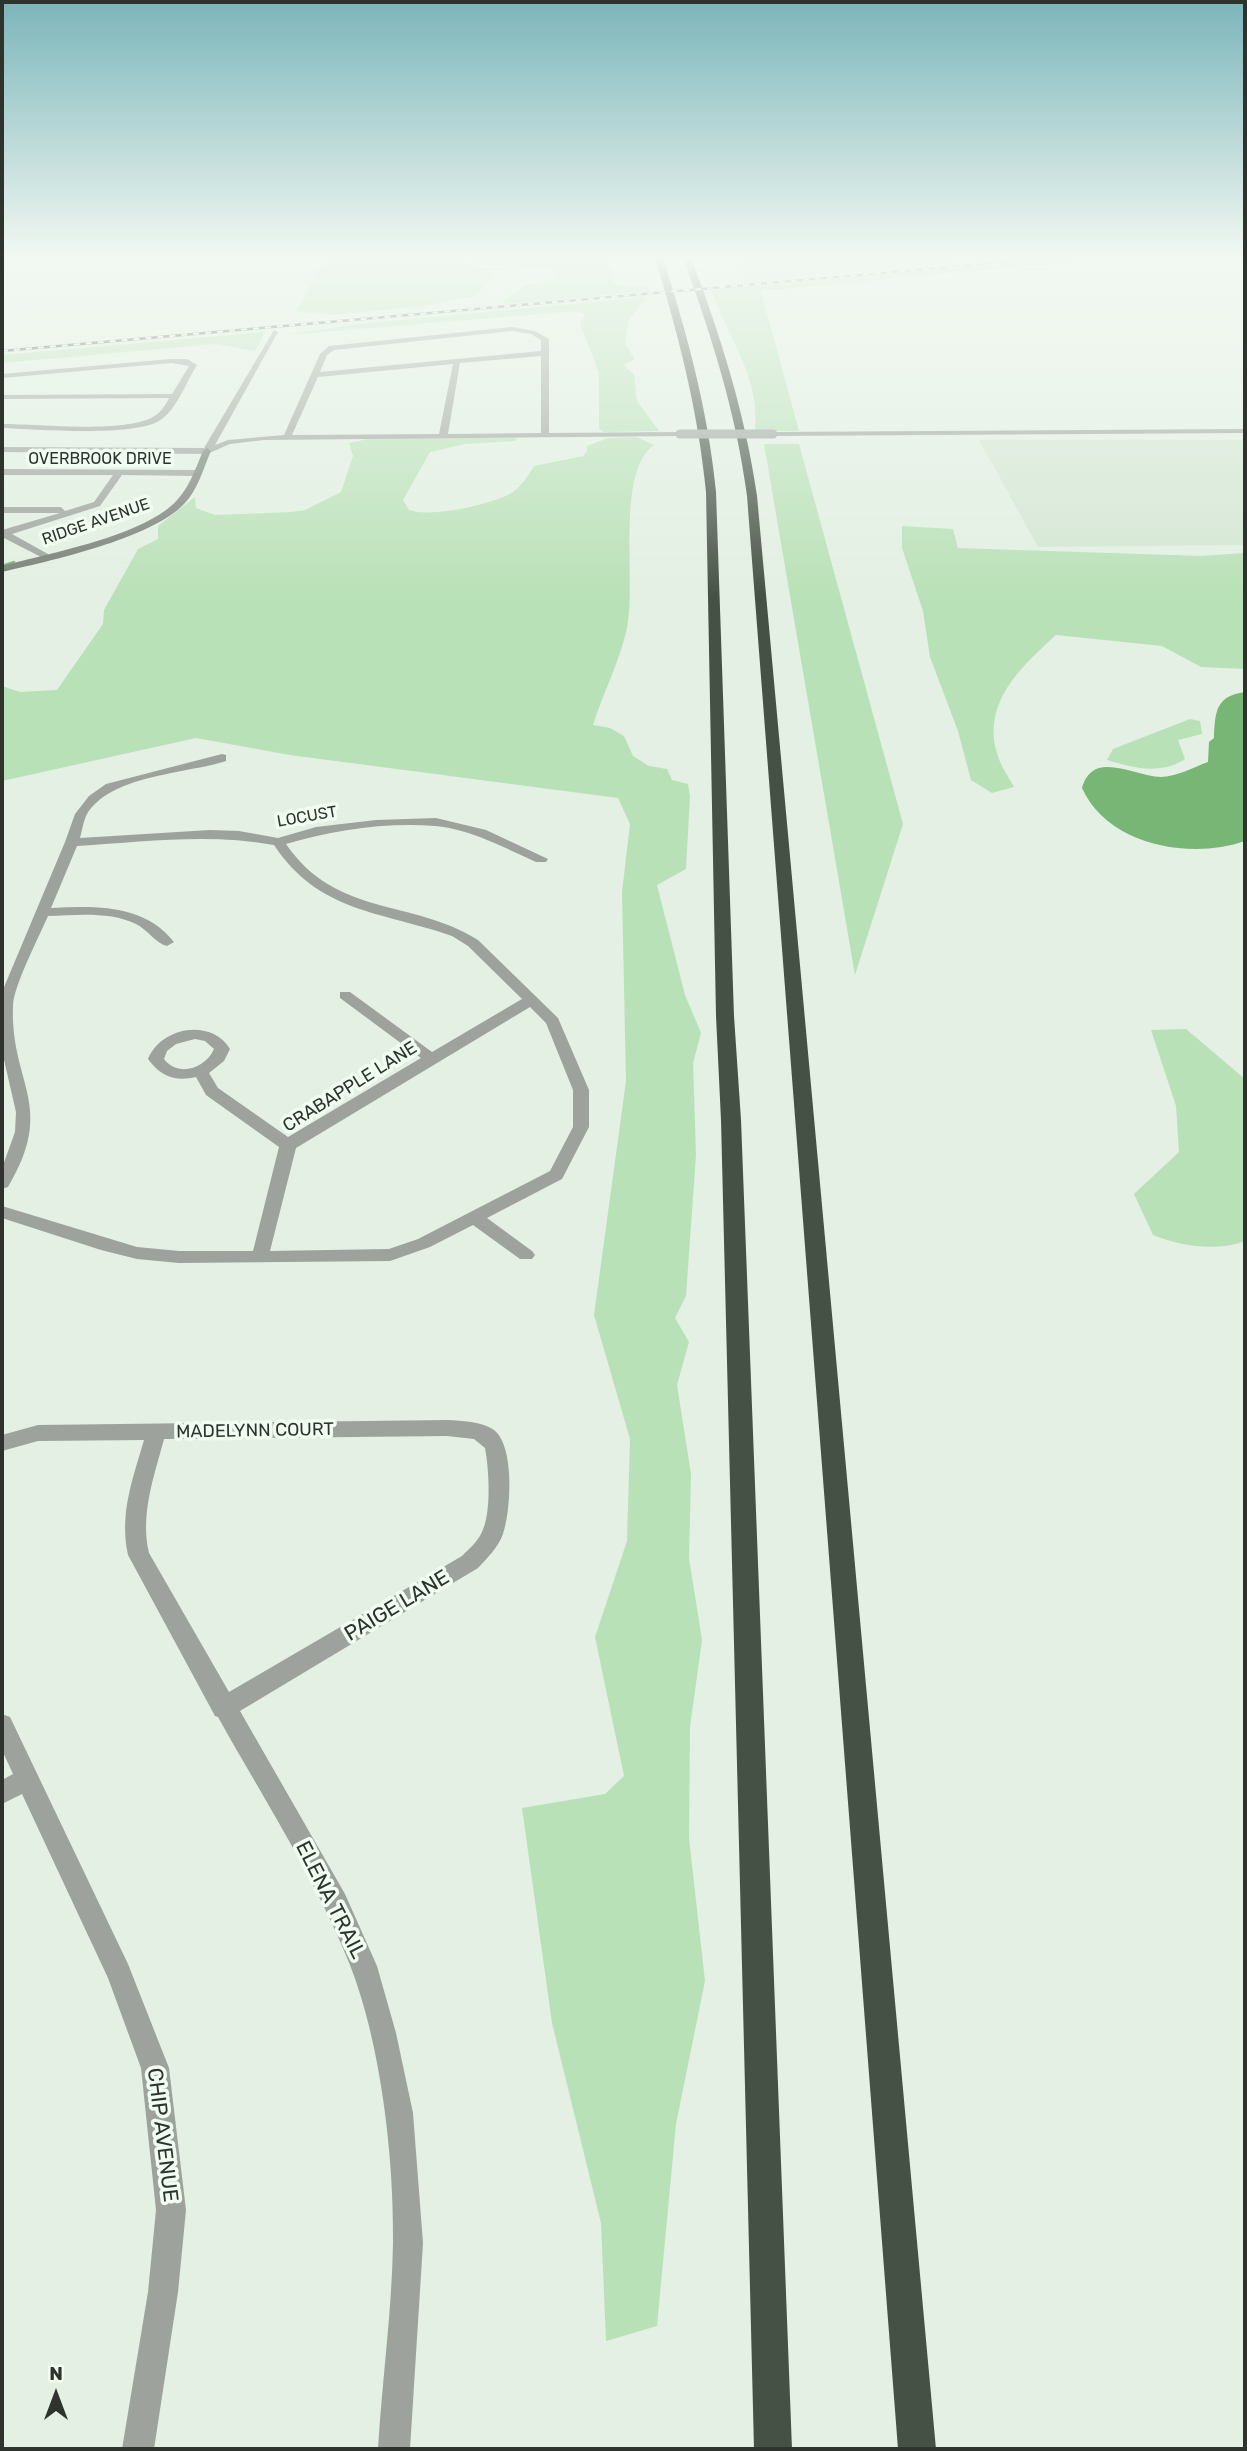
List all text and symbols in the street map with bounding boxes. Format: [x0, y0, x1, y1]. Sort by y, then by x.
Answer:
street label: OVERBROOK DRIVE [28, 449, 172, 469]
street label: RIDGE AVENUE [40, 495, 152, 549]
street label: LOCUST [275, 802, 339, 832]
street label: CRABAPPLE LANE [279, 1037, 421, 1137]
street label: MADELYNN COURT [176, 1419, 334, 1443]
street label: PAIGE LANE [340, 1565, 454, 1647]
street label: ELENA TRAIL [290, 1837, 370, 1963]
street label: CHIP AVENUE [141, 2067, 183, 2203]
north arrow [21, 2360, 91, 2430]
text: N [49, 2362, 63, 2385]

